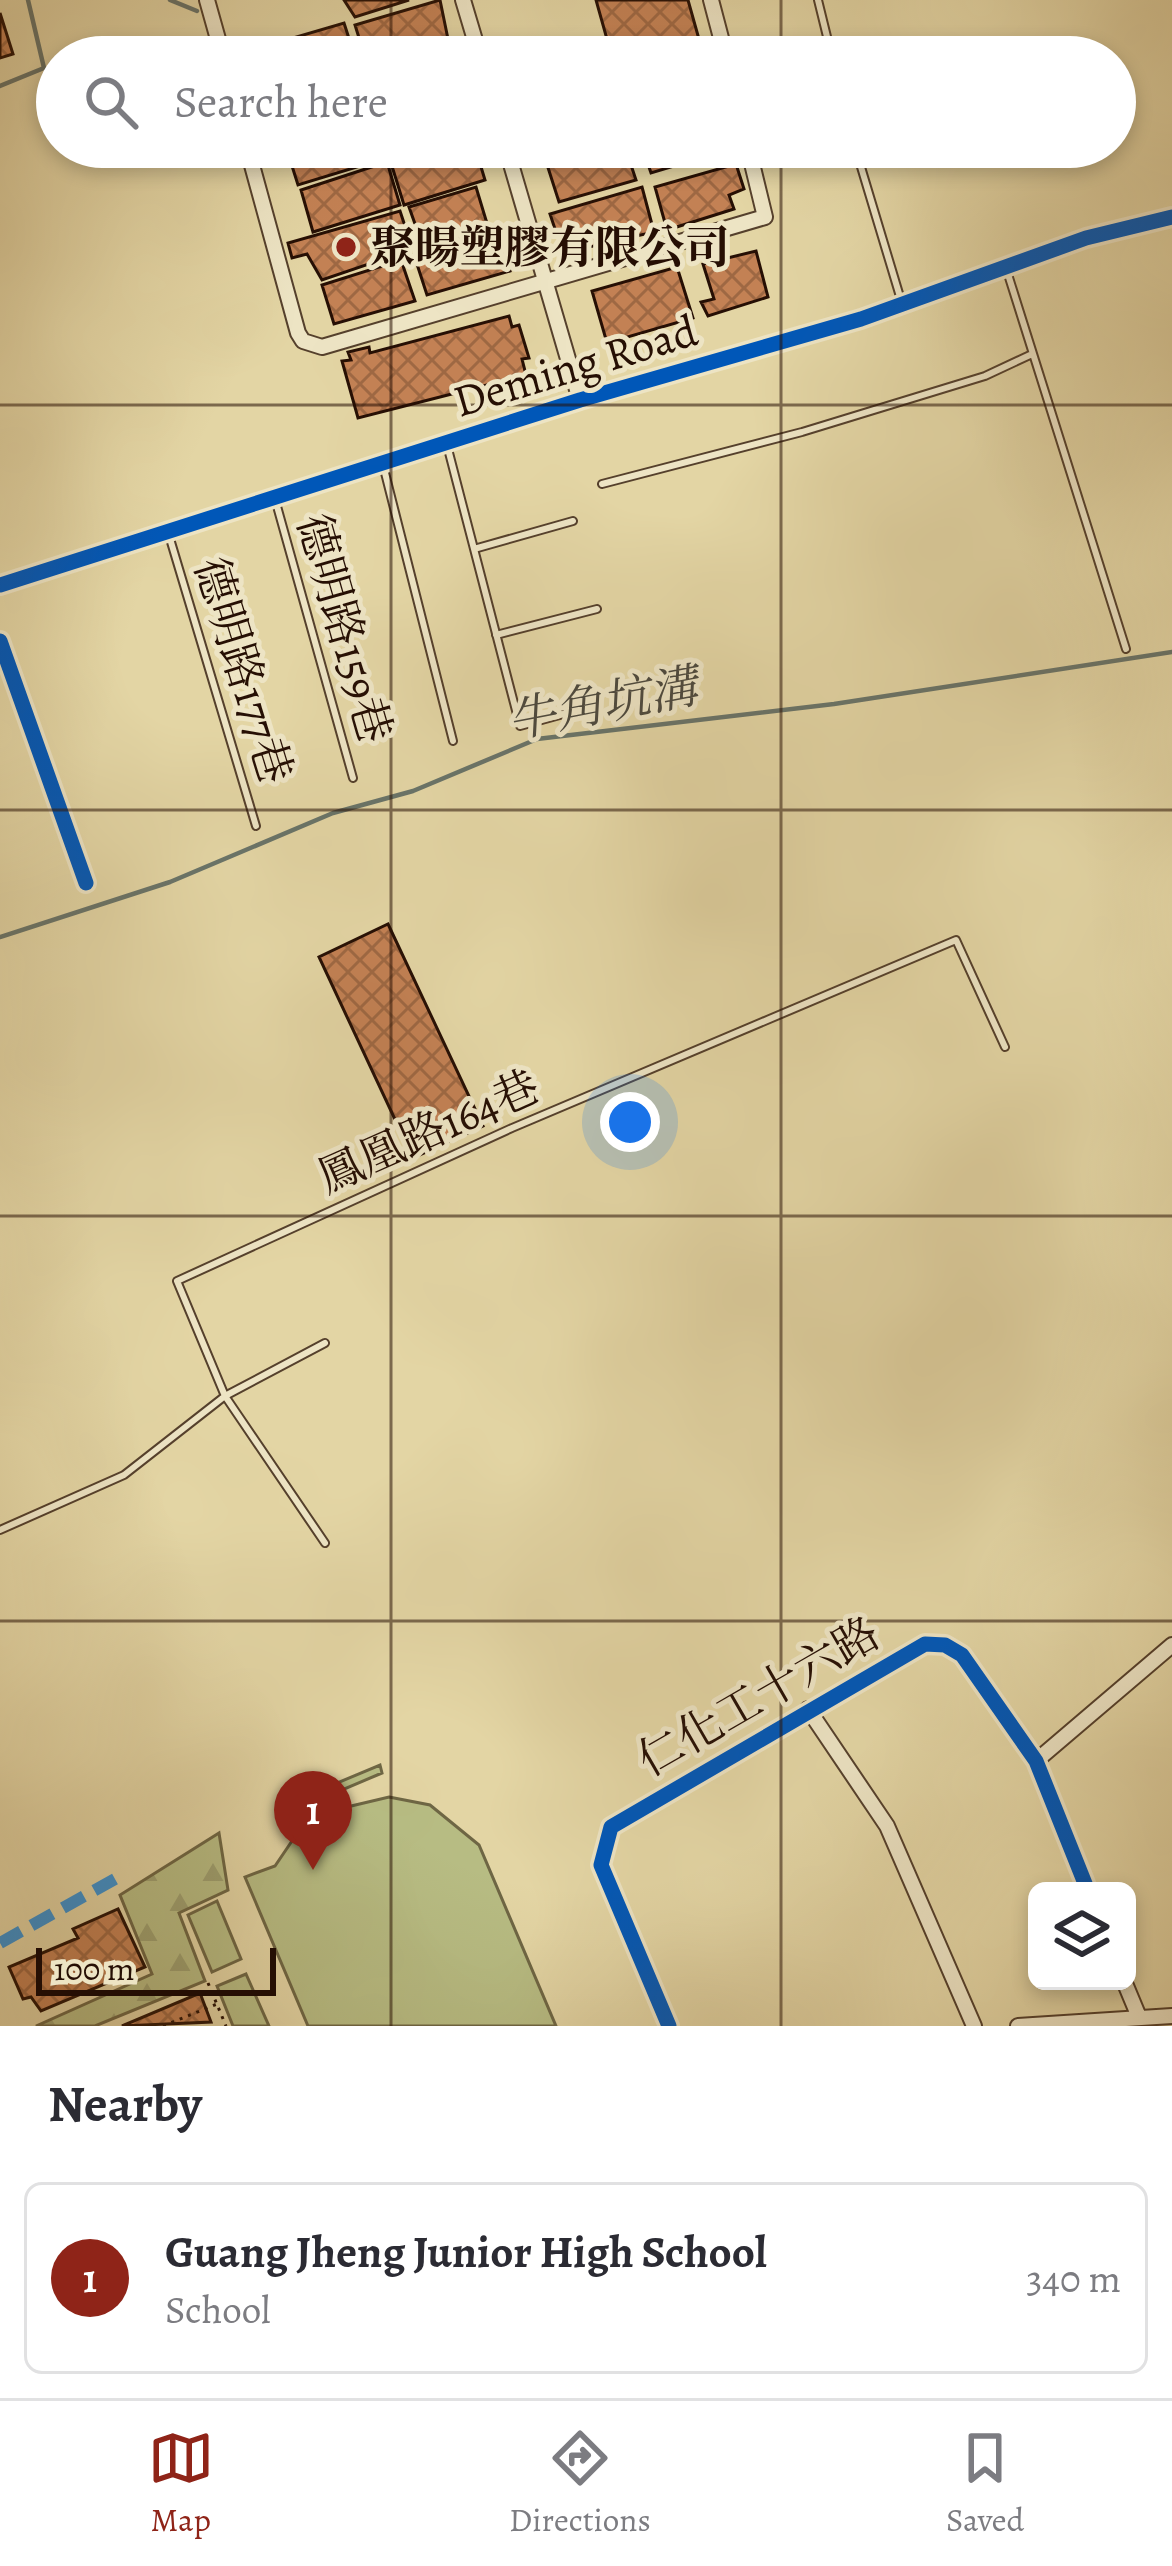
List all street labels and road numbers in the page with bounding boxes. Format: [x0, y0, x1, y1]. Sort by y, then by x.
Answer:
street label: Deming Road [446, 299, 706, 432]
street label: 德明路159巷 [282, 507, 406, 750]
street label: 德明路177巷 [179, 550, 307, 791]
street label: 鳳凰路164巷 [308, 1055, 549, 1208]
street label: 仁化工十六路 [626, 1603, 891, 1791]

